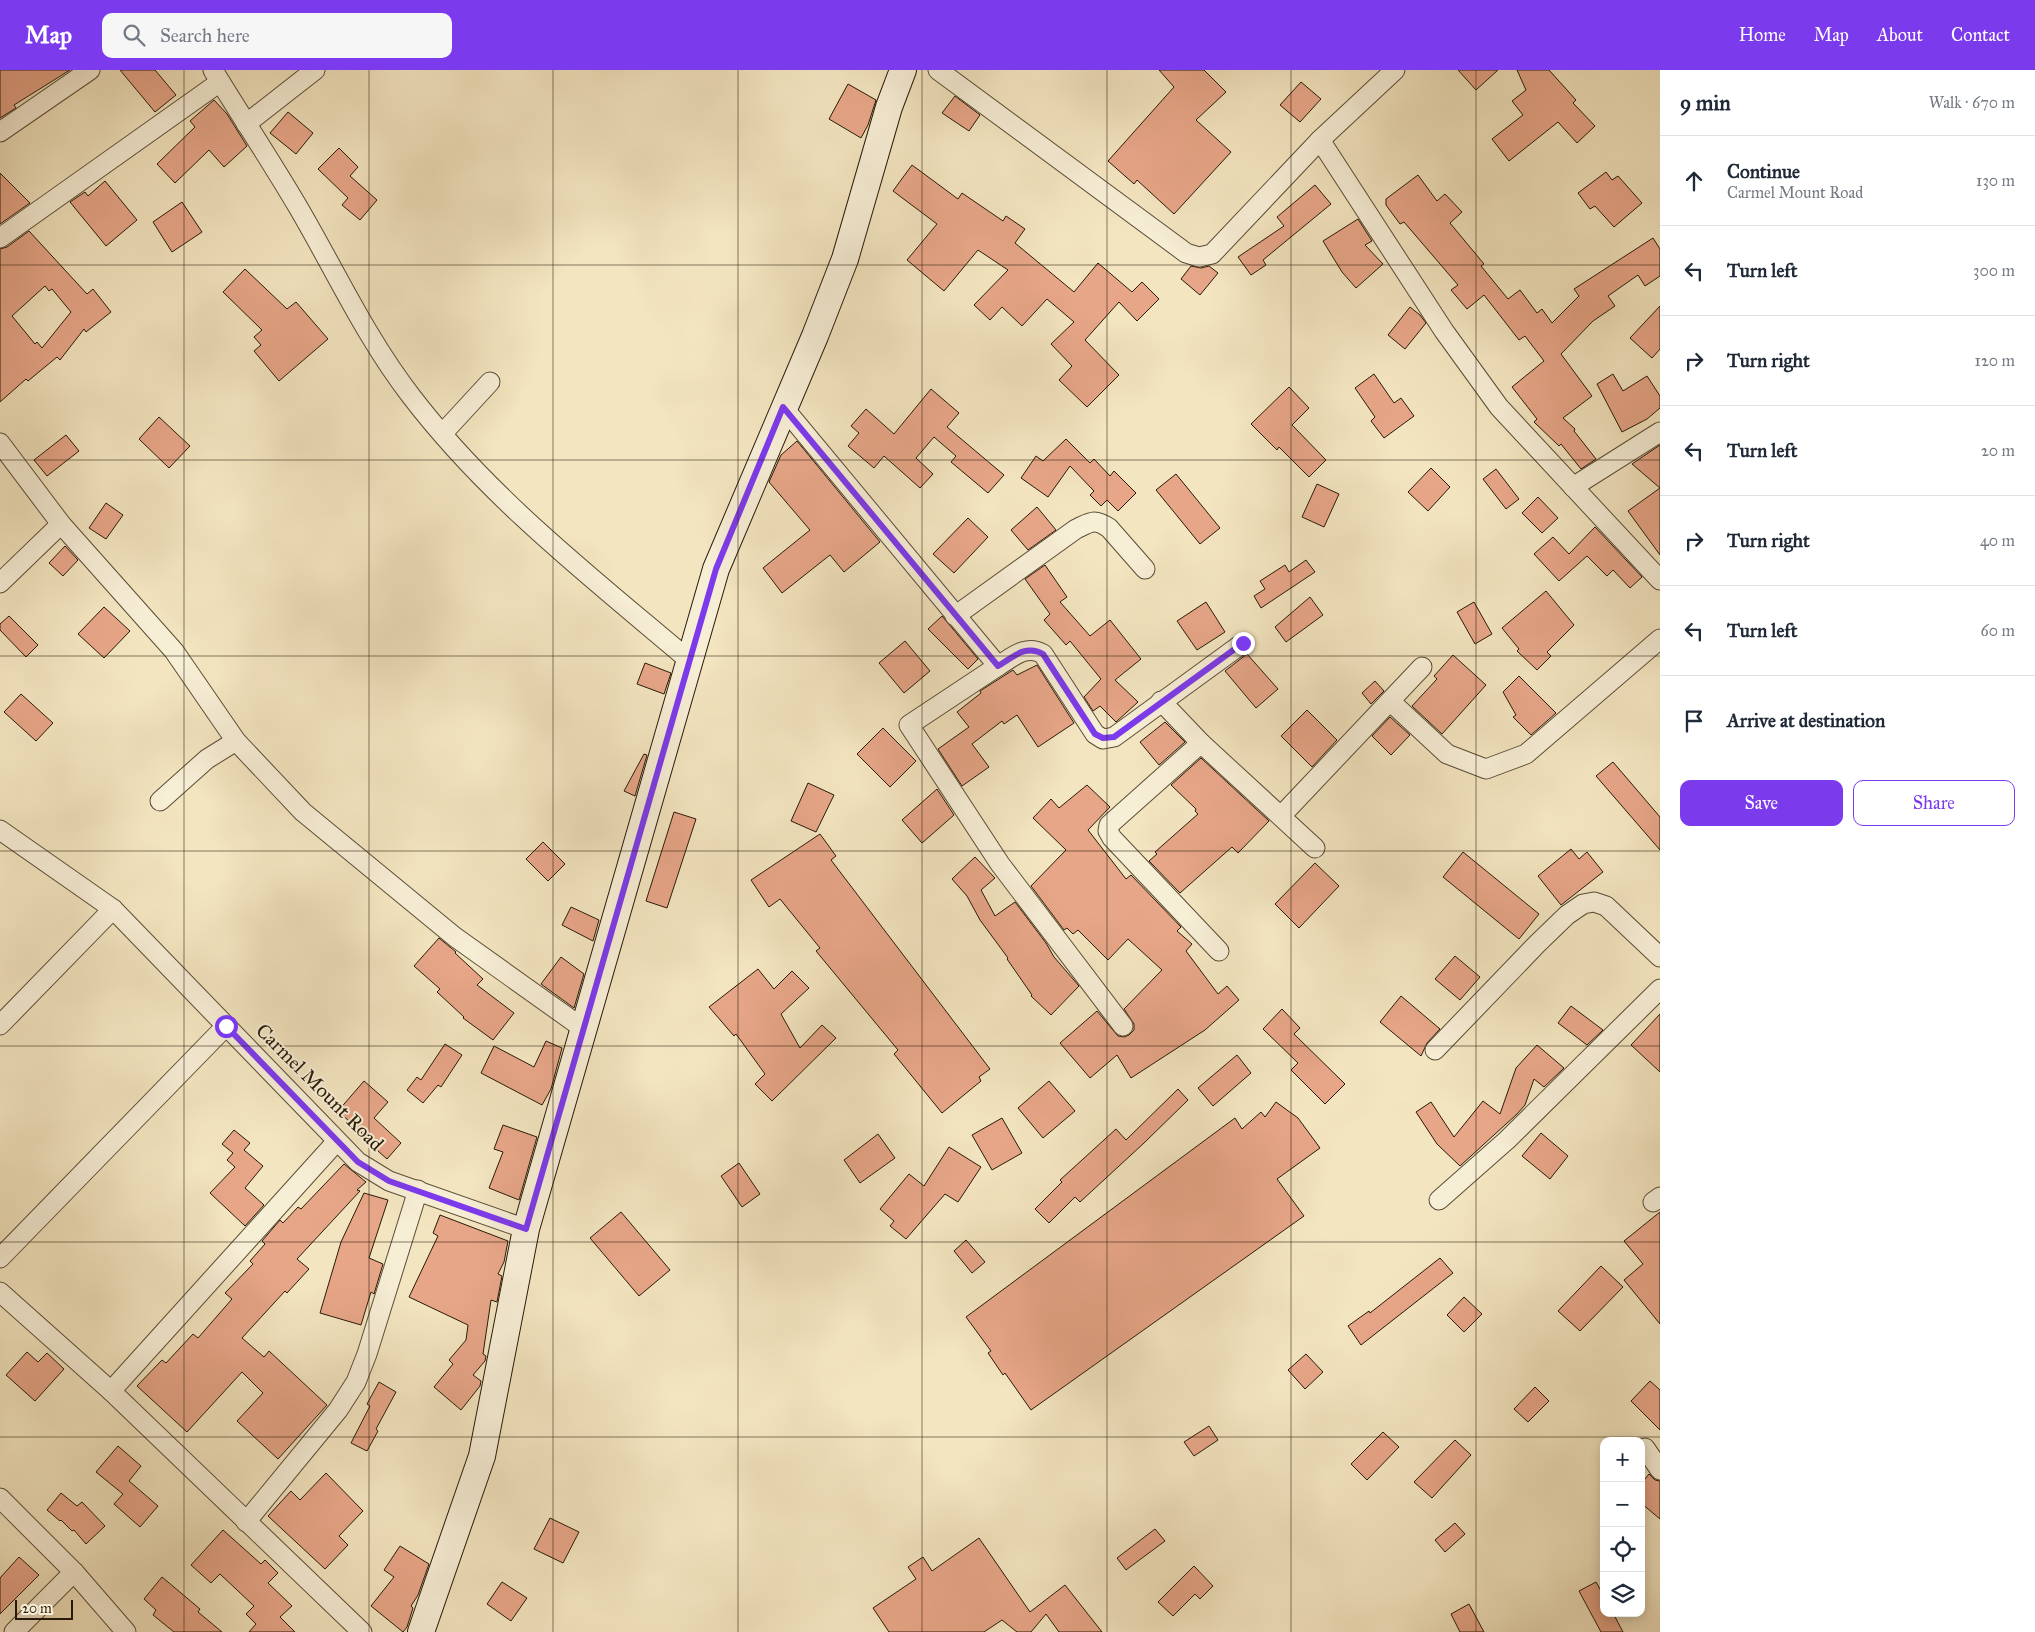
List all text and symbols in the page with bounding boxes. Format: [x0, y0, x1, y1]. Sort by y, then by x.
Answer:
search box [102, 13, 452, 58]
text: Map [25, 20, 72, 50]
icon: search [120, 21, 148, 49]
text: Search here [160, 24, 250, 47]
text: Home [1739, 24, 1786, 46]
text: Map [1814, 24, 1849, 46]
text: About [1877, 24, 1923, 46]
text: Contact [1951, 24, 2010, 46]
text: 9 min [1680, 90, 1731, 116]
text: Walk · 670 m [1929, 93, 2015, 112]
text: Continue [1727, 160, 1800, 183]
icon: ahead [1680, 167, 1708, 195]
text: 130 m [1976, 171, 2015, 190]
text: Carmel Mount Road [1727, 183, 1863, 202]
icon: left [1680, 257, 1708, 285]
text: Turn left [1727, 259, 1797, 282]
text: 300 m [1973, 261, 2015, 280]
icon: right [1680, 347, 1708, 375]
text: Turn right [1727, 349, 1810, 372]
text: 120 m [1975, 351, 2015, 370]
icon: left [1680, 437, 1708, 465]
text: Turn left [1727, 439, 1797, 462]
text: 20 m [1981, 441, 2015, 460]
icon: right [1680, 527, 1708, 555]
text: Turn right [1727, 529, 1810, 552]
text: 40 m [1980, 531, 2015, 550]
icon: left [1680, 617, 1708, 645]
text: Turn left [1727, 619, 1797, 642]
text: 60 m [1981, 621, 2015, 640]
route end [1232, 632, 1255, 655]
icon: arrive [1680, 707, 1708, 735]
text: Arrive at destination [1727, 709, 1885, 732]
button: Save [1680, 780, 1843, 826]
button: Share [1853, 780, 2015, 826]
route start [215, 1015, 238, 1038]
street label: Carmel Mount Road [251, 1018, 389, 1156]
map controls [1600, 1437, 1645, 1617]
button: + [1600, 1437, 1645, 1482]
button: − [1600, 1482, 1645, 1527]
button: locate [1600, 1527, 1645, 1572]
button: layers [1600, 1572, 1645, 1617]
scale bar [15, 1597, 72, 1620]
text: 20 m [22, 1600, 52, 1617]

